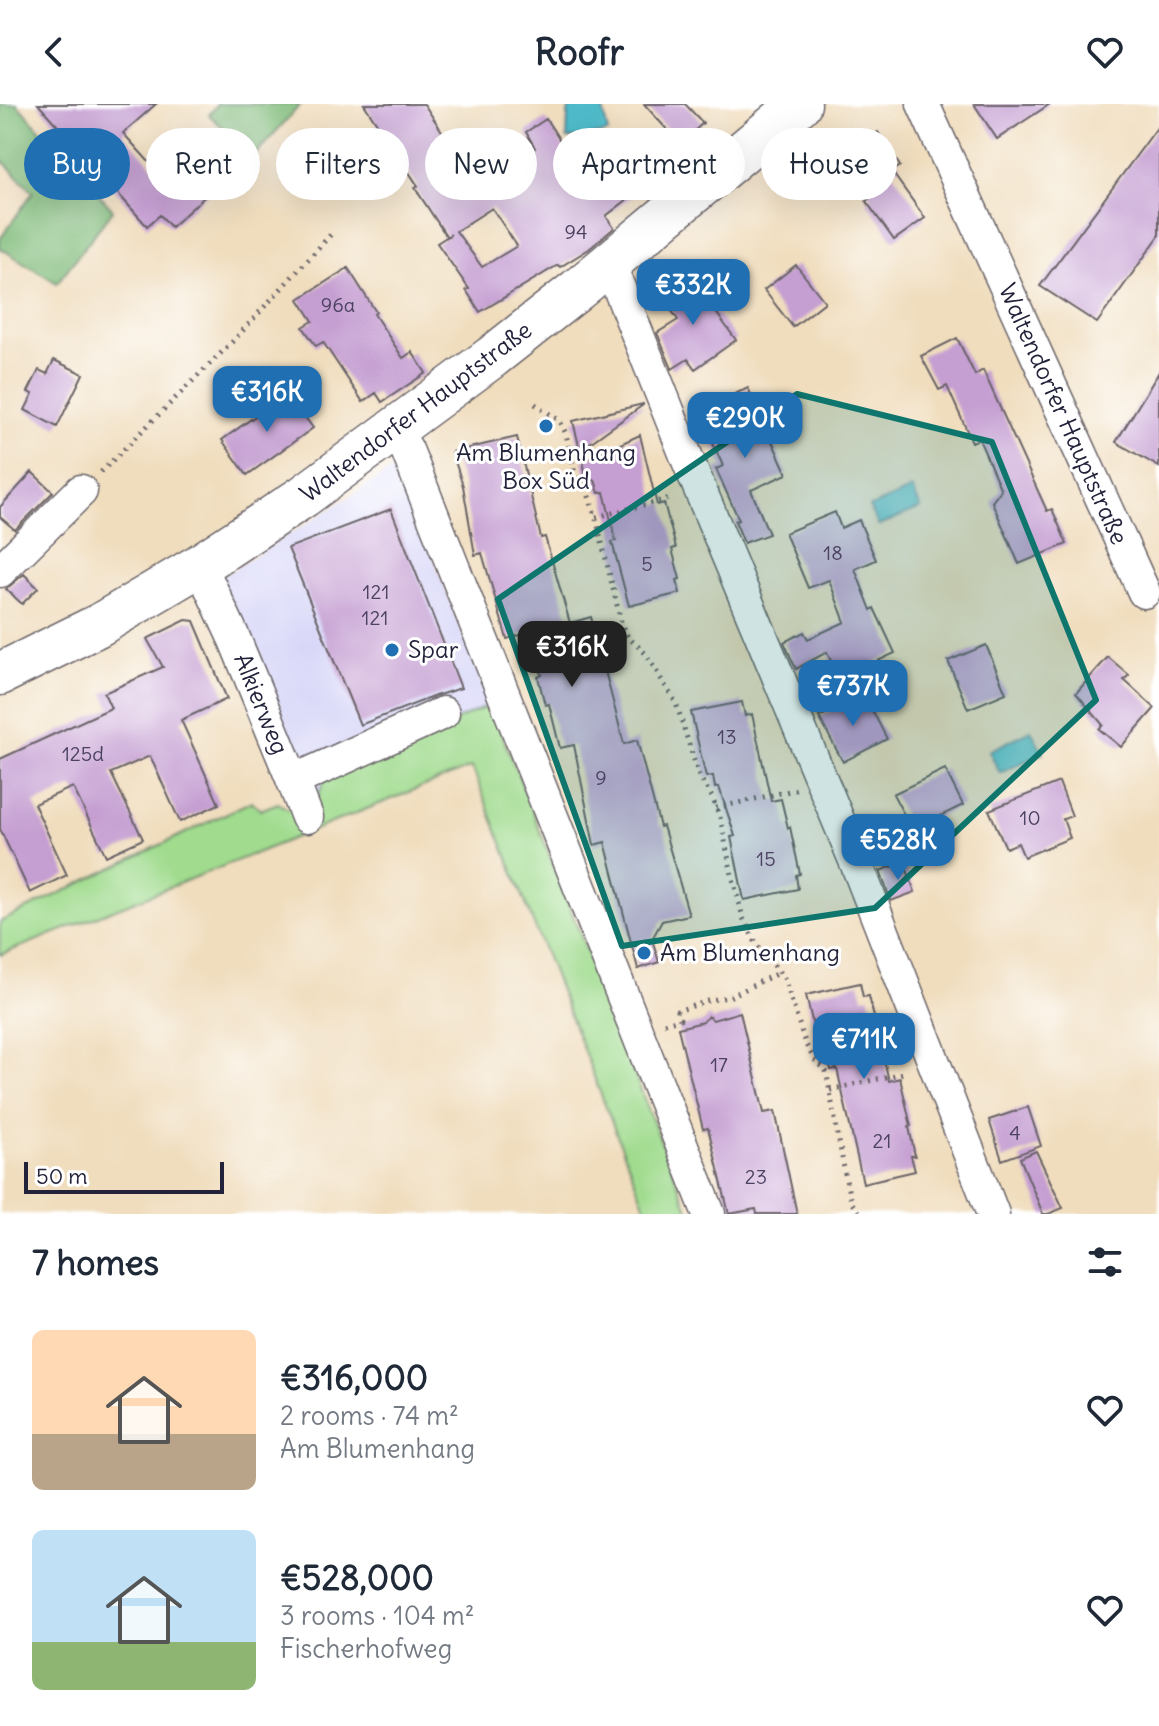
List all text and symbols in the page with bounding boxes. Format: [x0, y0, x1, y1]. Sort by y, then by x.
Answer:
icon: back [32, 30, 76, 74]
text: Roofr [535, 30, 624, 75]
icon: heart [1083, 30, 1127, 74]
chip: Buy [24, 128, 130, 200]
chip: Rent [146, 128, 260, 200]
chip: Filters [276, 128, 409, 200]
chip: New [425, 128, 537, 200]
chip: Apartment [553, 128, 745, 200]
chip: House [761, 128, 897, 200]
house number: 94 [564, 219, 588, 244]
pin: €332K [637, 259, 749, 327]
text: €332K [655, 268, 731, 301]
street label: Waltendorfer Hauptstraße [993, 278, 1135, 549]
house number: 96a [321, 292, 355, 317]
street label: Waltendorfer Hauptstraße [294, 314, 537, 508]
pin: €316K [211, 366, 323, 434]
text: €316K [231, 375, 303, 408]
pin: €290K [689, 392, 801, 460]
text: €290K [705, 401, 785, 434]
marker: Am Blumenhang Box Süd [537, 417, 555, 435]
place label: Am Blumenhang Box Süd [456, 437, 636, 495]
house number: 18 [823, 540, 843, 565]
house number: 5 [641, 551, 653, 576]
house number: 121 [363, 579, 389, 604]
house number: 121 [362, 605, 388, 630]
pin: €316K [516, 621, 628, 689]
text: €316K [536, 630, 608, 663]
place label: Spar [408, 634, 459, 664]
marker: Spar [383, 641, 401, 659]
street label: Alkierweg [228, 649, 296, 759]
pin: €737K [797, 660, 909, 728]
text: €737K [816, 669, 890, 702]
house number: 13 [717, 724, 737, 749]
house number: 125d [62, 741, 104, 766]
house number: 9 [595, 765, 607, 790]
house number: 10 [1019, 805, 1041, 830]
pin: €528K [842, 814, 954, 882]
text: €528K [860, 823, 936, 856]
house number: 15 [756, 846, 776, 871]
place label: Am Blumenhang [660, 937, 840, 967]
marker: Am Blumenhang [635, 944, 653, 962]
pin: €711K [808, 1013, 920, 1081]
text: €711K [831, 1022, 897, 1055]
house number: 17 [710, 1052, 728, 1077]
house number: 4 [1009, 1120, 1021, 1145]
house number: 21 [873, 1128, 891, 1153]
scale bar [24, 1158, 224, 1194]
text: 50 m [36, 1162, 88, 1190]
house number: 23 [745, 1164, 767, 1189]
icon: filters [1083, 1240, 1127, 1284]
text: 7 homes [32, 1241, 159, 1284]
text: €316,000 [280, 1356, 428, 1399]
icon: home [96, 1362, 192, 1458]
icon: heart [1083, 1388, 1127, 1432]
text: 2 rooms · 74 m² [280, 1399, 459, 1432]
text: Am Blumenhang [280, 1432, 475, 1465]
text: €528,000 [280, 1556, 434, 1599]
icon: home [96, 1562, 192, 1658]
icon: heart [1083, 1588, 1127, 1632]
text: 3 rooms · 104 m² [280, 1599, 475, 1632]
text: Fischerhofweg [280, 1632, 452, 1665]

